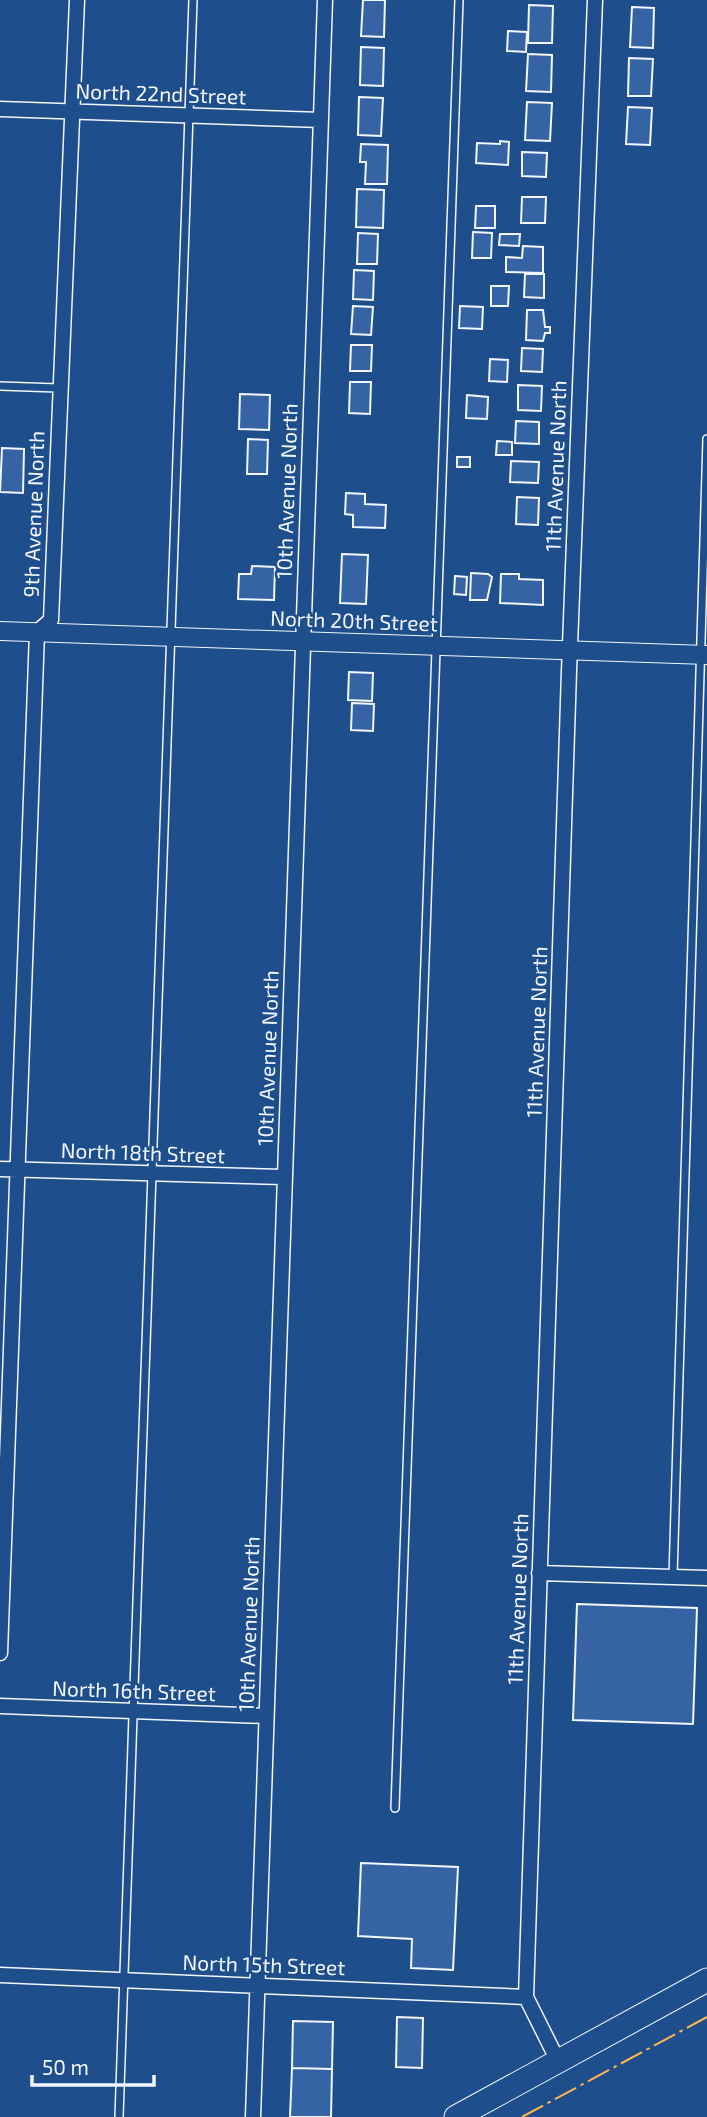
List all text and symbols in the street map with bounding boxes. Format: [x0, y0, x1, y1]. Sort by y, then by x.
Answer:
street label: North 22nd Street [75, 78, 247, 108]
street label: 11th Avenue North [540, 380, 570, 552]
street label: 10th Avenue North [270, 403, 302, 579]
street label: 9th Avenue North [18, 430, 48, 598]
street label: North 20th Street [270, 605, 438, 635]
street label: 11th Avenue North [521, 946, 551, 1118]
street label: 10th Avenue North [251, 970, 283, 1146]
street label: North 18th Street [60, 1137, 226, 1167]
street label: 11th Avenue North [502, 1513, 532, 1685]
street label: 10th Avenue North [232, 1536, 264, 1712]
street label: North 16th Street [52, 1675, 216, 1705]
street label: North 15th Street [182, 1949, 346, 1979]
scale bar [32, 2044, 154, 2088]
text: 50 m [42, 2054, 89, 2079]

